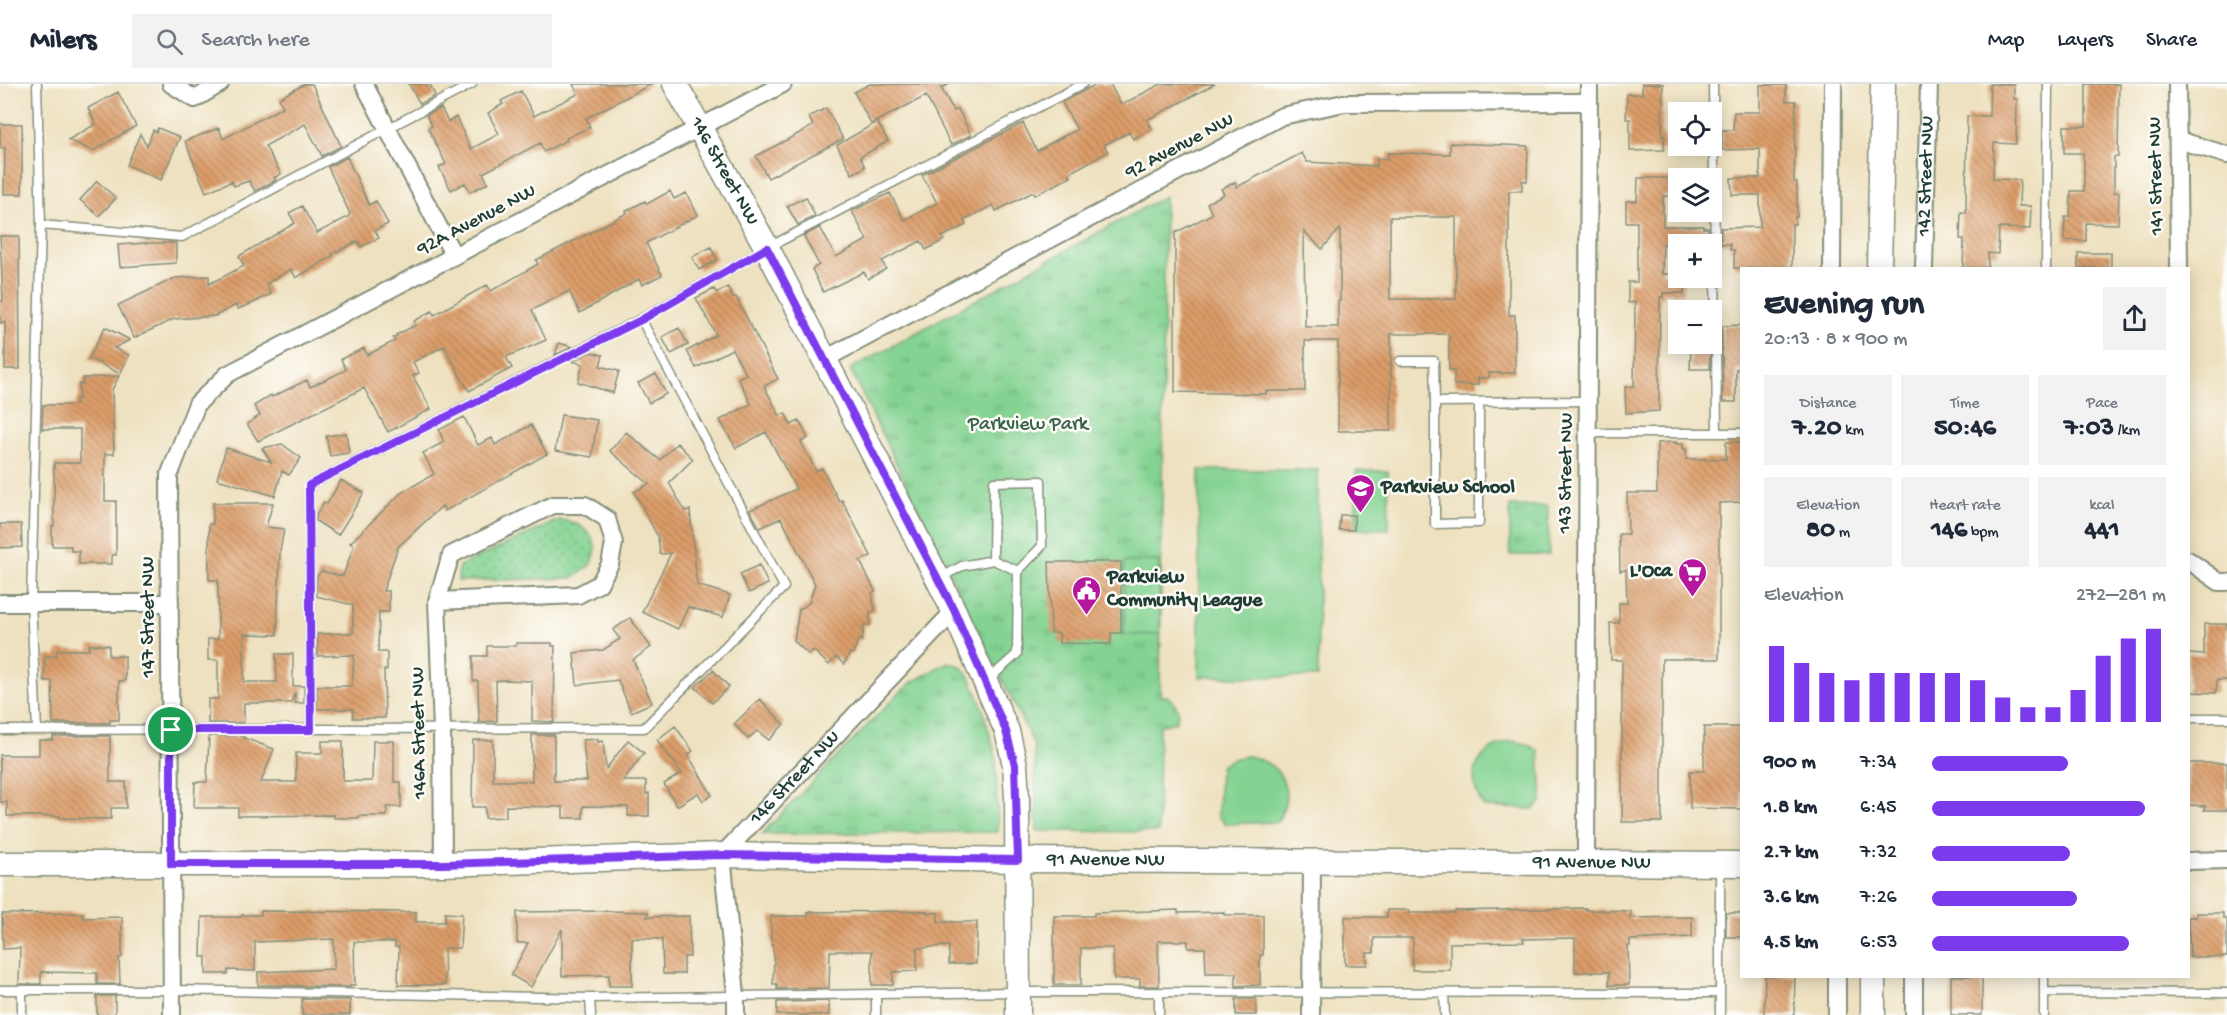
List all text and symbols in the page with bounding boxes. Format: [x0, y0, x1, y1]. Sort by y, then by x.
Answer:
search box [132, 14, 552, 68]
text: Milers [30, 25, 96, 58]
icon: search [153, 25, 186, 58]
text: Search here [201, 28, 310, 54]
text: Map [1988, 29, 2024, 54]
text: Layers [2057, 29, 2113, 54]
text: Share [2146, 29, 2197, 54]
map controls [1668, 102, 1722, 354]
button: locate [1668, 102, 1722, 156]
street label: 92 Avenue NW [1121, 109, 1238, 186]
street label: 146 Street NW [684, 112, 763, 229]
street label: 142 Street NW [1913, 116, 1940, 237]
street label: 141 Street NW [2144, 117, 2170, 236]
button: layers [1668, 168, 1722, 222]
street label: 92A Avenue NW [413, 180, 540, 262]
button: + [1668, 234, 1722, 288]
text: Evening run [1764, 287, 1924, 325]
button: share [2103, 287, 2166, 350]
button: − [1668, 300, 1722, 354]
text: 20:13 · 8 × 900 m [1764, 329, 1907, 352]
text: Distance [1800, 395, 1856, 414]
text: Time [1950, 395, 1980, 414]
text: Pace [2086, 395, 2118, 414]
street label: 143 Street NW [1554, 412, 1580, 535]
park label: Parkview Park [967, 414, 1090, 437]
text: 7.20 [1792, 414, 1841, 445]
text: 50:46 [1934, 414, 1996, 445]
text: 7:03 [2064, 414, 2114, 445]
text: km [1841, 422, 1864, 441]
text: /km [2114, 422, 2140, 441]
school or university icon: Parkview School [1344, 472, 1376, 514]
place label: Parkview School [1380, 477, 1515, 500]
text: Elevation [1796, 497, 1860, 516]
text: Heart rate [1929, 497, 2001, 516]
text: kcal [2090, 497, 2114, 516]
text: 80 [1806, 516, 1835, 547]
text: 146 [1931, 516, 1967, 547]
text: 441 [2084, 516, 2120, 547]
text: m [1835, 524, 1850, 543]
text: bpm [1967, 524, 1999, 543]
supermarket icon: L'Oca [1677, 556, 1709, 598]
street label: 147 Street NW [138, 557, 161, 678]
place label: L'Oca [1630, 561, 1673, 584]
place label: Parkview Community League [1106, 567, 1263, 613]
public building icon: Parkview Community League [1070, 574, 1102, 616]
text: Elevation [1764, 585, 1844, 608]
text: 272–281 m [2076, 585, 2166, 608]
street label: 146A Street NW [407, 667, 433, 800]
pin [145, 704, 196, 755]
icon: arrive [154, 713, 187, 746]
street label: 146 Street NW [745, 726, 845, 830]
text: 900 m [1764, 752, 1816, 775]
text: 7:34 [1860, 752, 1897, 775]
text: 1.8 km [1764, 797, 1817, 820]
text: 6:45 [1860, 797, 1896, 820]
text: 2.7 km [1764, 842, 1818, 865]
text: 7:32 [1860, 842, 1897, 865]
street label: 91 Avenue NW [1046, 849, 1165, 872]
street label: 91 Avenue NW [1532, 851, 1651, 875]
text: 3.6 km [1764, 887, 1819, 910]
text: 7:26 [1860, 887, 1897, 910]
text: 4.5 km [1764, 932, 1818, 955]
text: 6:53 [1860, 932, 1897, 955]

